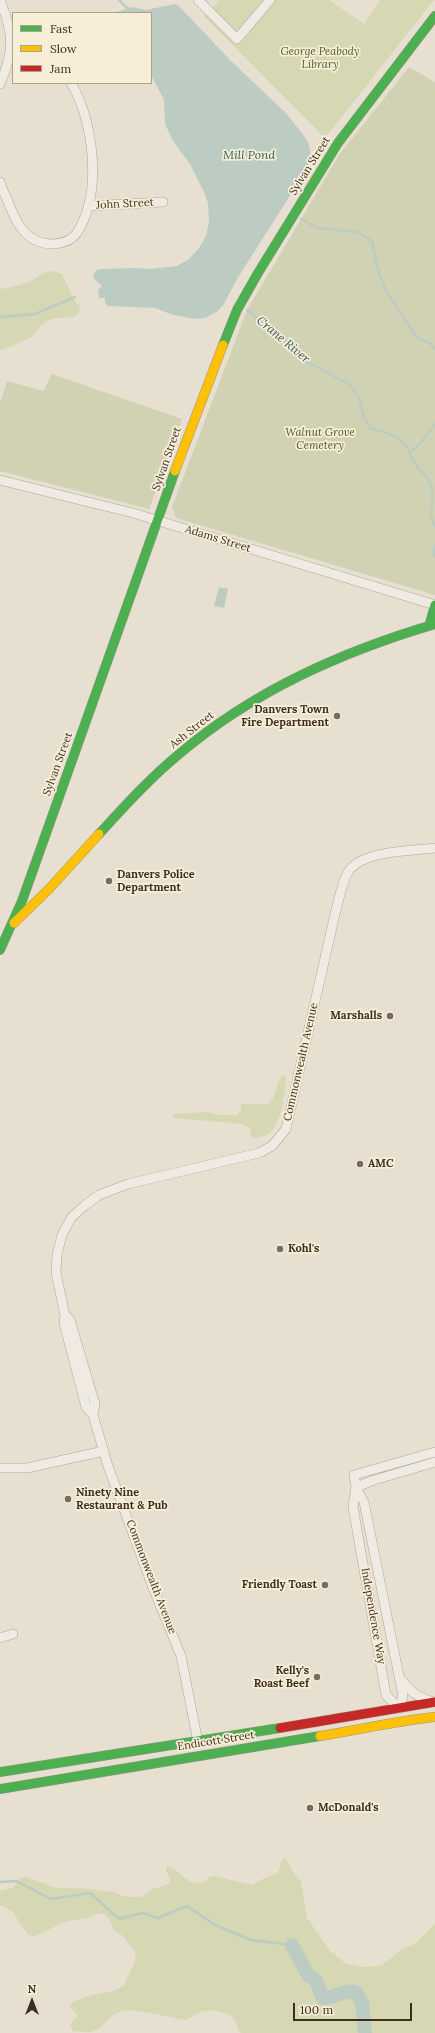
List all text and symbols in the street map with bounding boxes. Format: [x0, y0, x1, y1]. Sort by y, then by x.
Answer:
legend [12, 12, 152, 84]
text: Fast [50, 21, 73, 36]
text: Slow [50, 41, 77, 56]
park label: George Peabody Library [281, 45, 359, 71]
text: Jam [50, 61, 71, 76]
street label: Sylvan Street [287, 134, 333, 198]
water label: Mill Pond [223, 149, 275, 163]
street label: John Street [96, 196, 154, 212]
water label: Crane River [253, 314, 313, 366]
street label: Sylvan Street [150, 425, 184, 493]
park label: Walnut Grove Cemetery [285, 426, 355, 452]
street label: Adams Street [183, 523, 253, 555]
place label: Danvers Town Fire Department [241, 703, 329, 729]
street label: Ash Street [167, 709, 217, 751]
marker: Danvers Town Fire Department [332, 711, 342, 721]
street label: Sylvan Street [40, 730, 76, 798]
place label: Danvers Police Department [117, 868, 195, 894]
marker: Danvers Police Department [104, 876, 114, 886]
street label: Commonwealth Avenue [281, 1002, 321, 1122]
place label: Marshalls [330, 1009, 382, 1023]
marker: Marshalls [385, 1011, 395, 1021]
place label: AMC [368, 1157, 393, 1171]
marker: AMC [355, 1159, 365, 1169]
place label: Kohl's [288, 1242, 319, 1256]
marker: Kohl's [275, 1244, 285, 1254]
place label: Ninety Nine Restaurant & Pub [76, 1486, 168, 1512]
marker: Ninety Nine Restaurant & Pub [63, 1494, 73, 1504]
street label: Commonwealth Avenue [123, 1518, 179, 1636]
street label: Independence Way [358, 1567, 388, 1665]
place label: Friendly Toast [242, 1578, 317, 1592]
marker: Friendly Toast [320, 1580, 330, 1590]
place label: Kelly's Roast Beef [254, 1664, 309, 1690]
marker: Kelly's Roast Beef [312, 1672, 322, 1682]
street label: Endicott Street [176, 1728, 256, 1754]
place label: McDonald's [318, 1801, 379, 1815]
marker: McDonald's [305, 1803, 315, 1813]
north arrow [12, 1981, 52, 2021]
text: N [28, 1982, 36, 1996]
scale bar [295, 1995, 414, 2021]
text: 100 m [300, 2002, 333, 2017]

